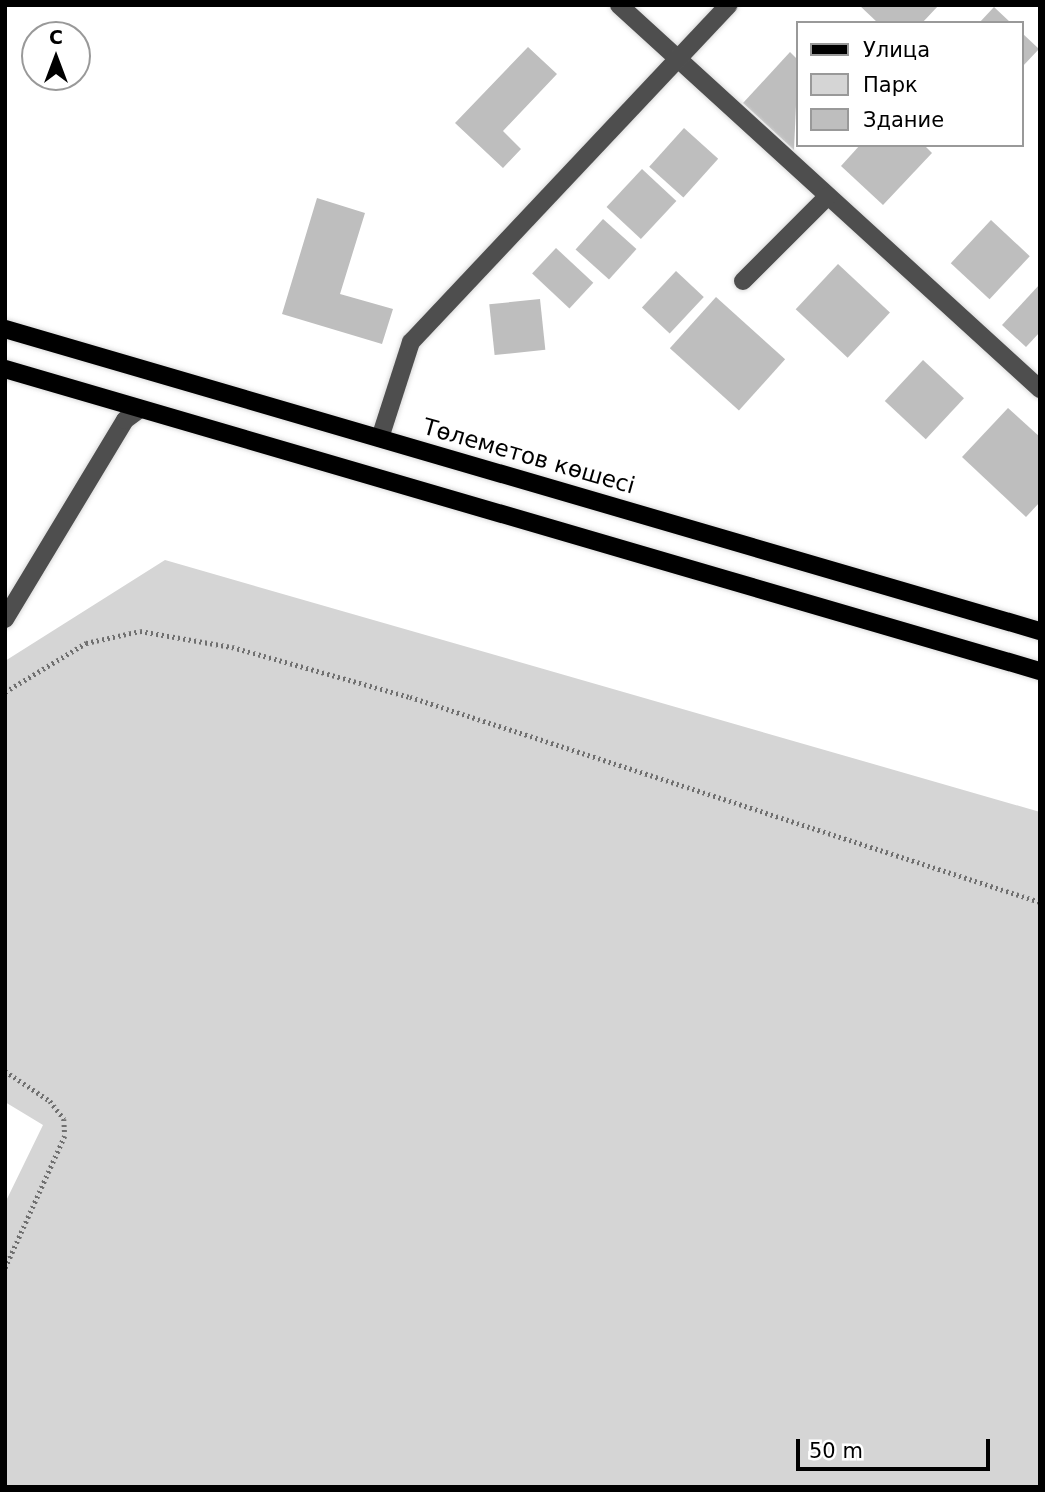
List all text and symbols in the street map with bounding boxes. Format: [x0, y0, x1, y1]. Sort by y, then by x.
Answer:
north arrow [21, 21, 91, 91]
legend [796, 21, 1024, 147]
text: С [49, 26, 63, 48]
text: Улица [863, 38, 930, 62]
text: Парк [863, 73, 918, 97]
text: Здание [863, 108, 944, 132]
street label: Төлеметов көшесі [420, 413, 638, 499]
scale bar [800, 1426, 994, 1470]
text: 50 m [809, 1439, 863, 1463]

